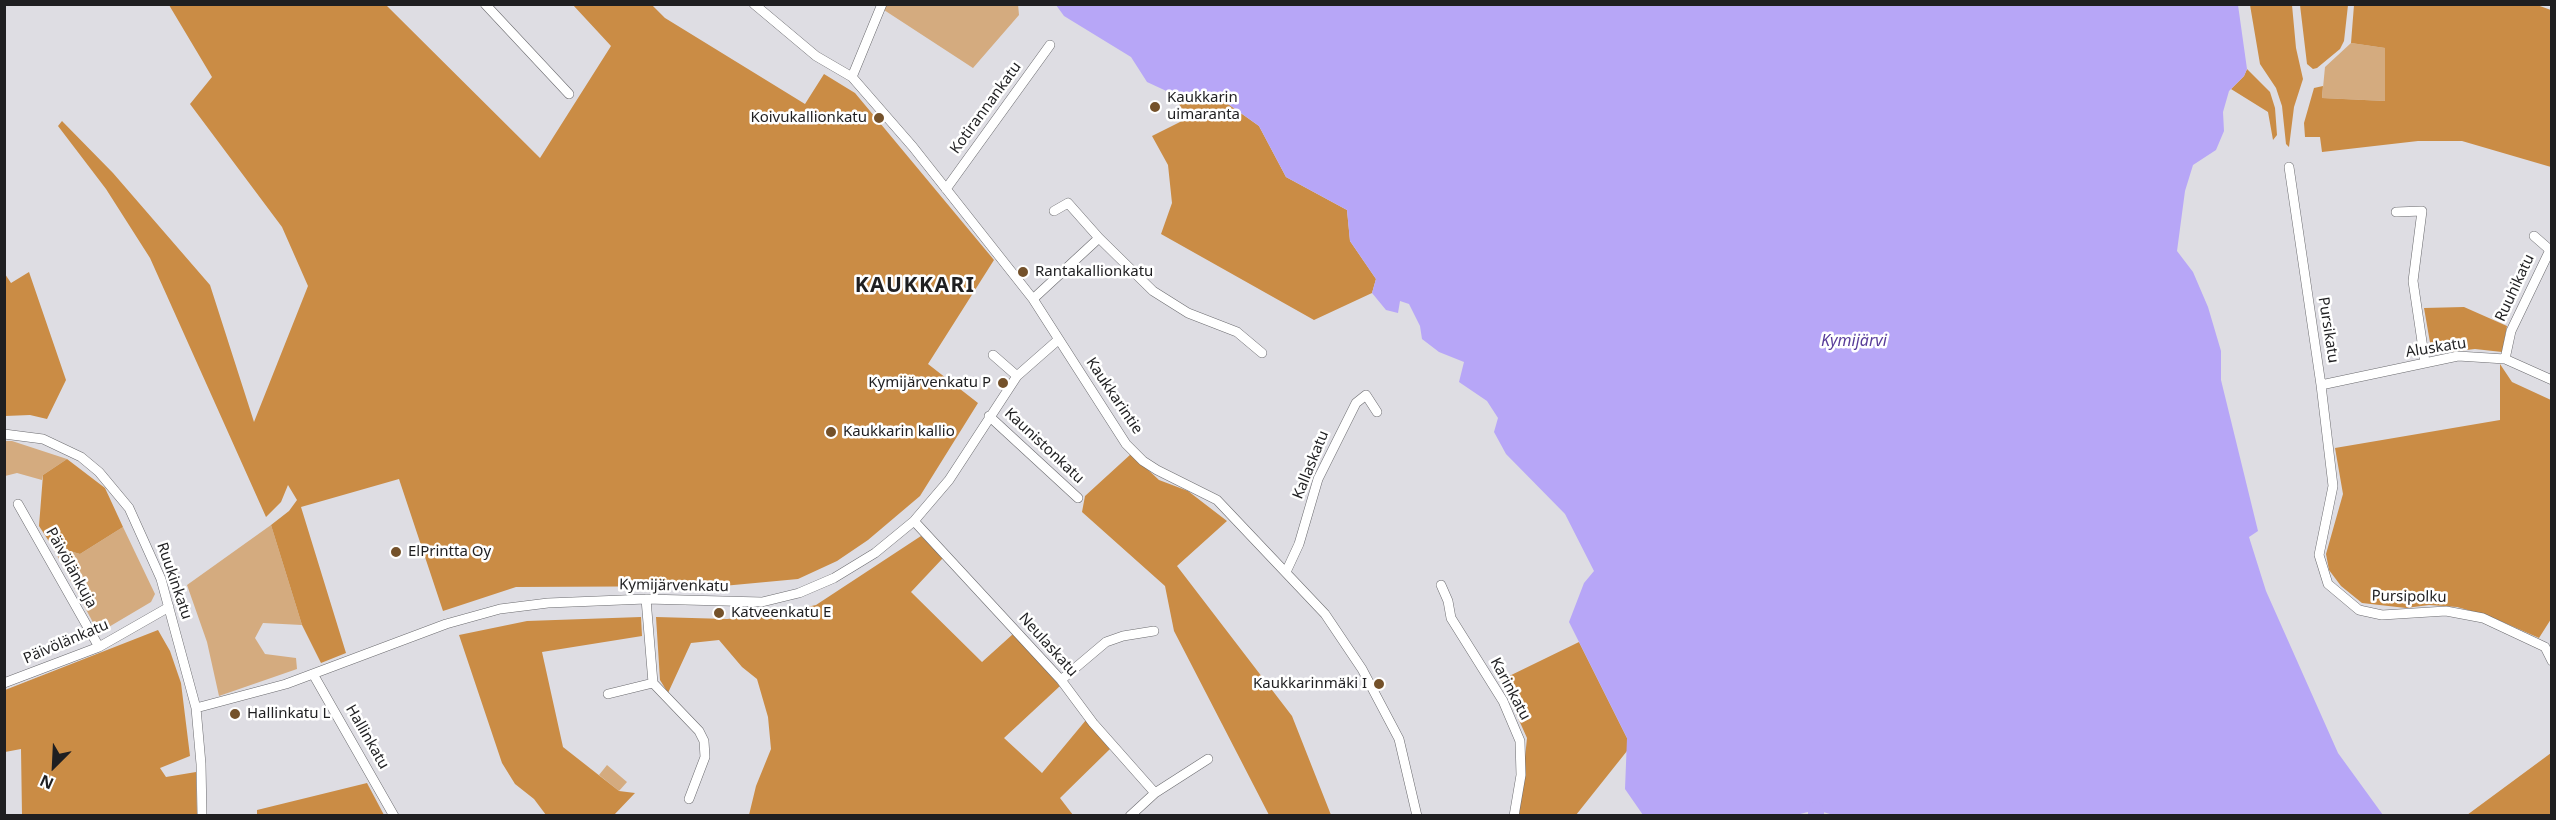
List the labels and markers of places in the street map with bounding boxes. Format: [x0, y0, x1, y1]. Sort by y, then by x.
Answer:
place label: Kaukkarin uimaranta [1167, 89, 1240, 124]
marker: Kaukkarin uimaranta [1148, 100, 1162, 114]
place label: Koivukallionkatu [750, 109, 867, 127]
marker: Koivukallionkatu [872, 111, 886, 125]
place label: Rantakallionkatu [1035, 263, 1153, 281]
marker: Rantakallionkatu [1016, 265, 1030, 279]
place label: Kymijärvenkatu P [868, 374, 991, 392]
marker: Kymijärvenkatu P [996, 376, 1010, 390]
place label: Kaukkarin kallio [843, 423, 955, 441]
marker: Kaukkarin kallio [824, 425, 838, 439]
place label: ElPrintta Oy [408, 543, 491, 561]
marker: ElPrintta Oy [389, 545, 403, 559]
place label: Katveenkatu E [731, 604, 831, 622]
marker: Katveenkatu E [712, 606, 726, 620]
place label: Kaukkarinmäki I [1253, 675, 1367, 693]
marker: Kaukkarinmäki I [1372, 677, 1386, 691]
place label: Hallinkatu L [247, 705, 330, 723]
marker: Hallinkatu L [228, 707, 242, 721]

